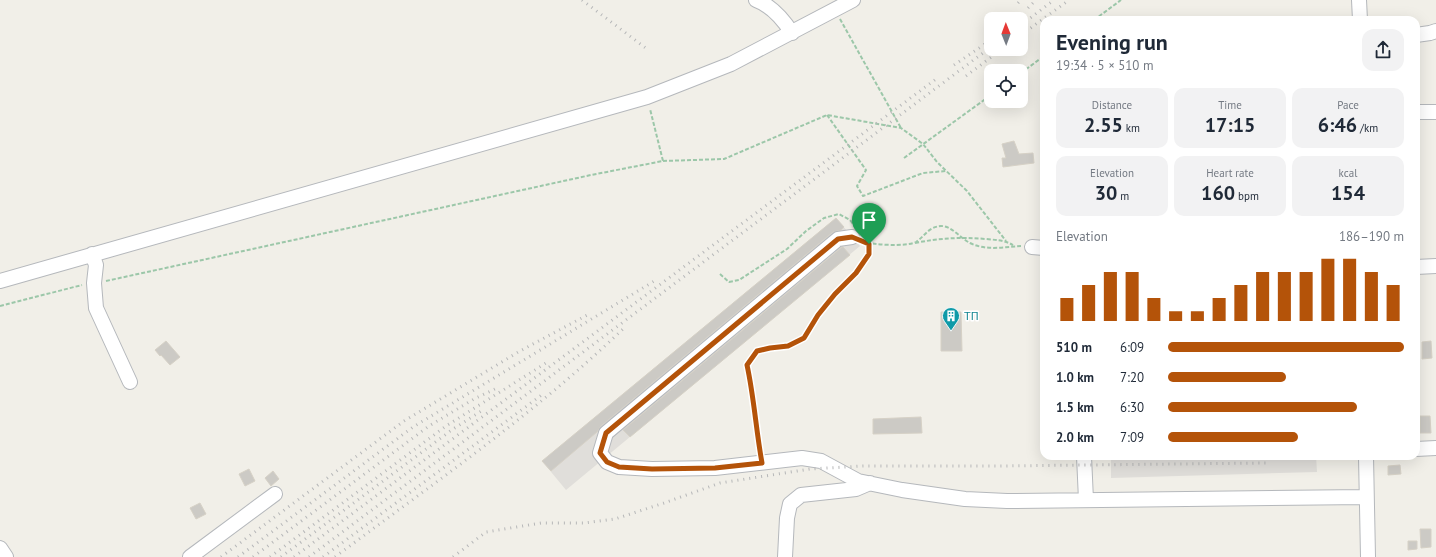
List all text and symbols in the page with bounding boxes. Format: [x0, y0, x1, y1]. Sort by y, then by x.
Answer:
north arrow [984, 12, 1028, 56]
map controls [984, 12, 1028, 108]
text: Evening run [1056, 28, 1168, 56]
button: share [1362, 29, 1404, 71]
text: 19:34 · 5 × 510 m [1056, 57, 1153, 74]
button: locate [984, 64, 1028, 108]
text: Distance [1092, 98, 1132, 112]
text: Time [1218, 98, 1242, 112]
text: Pace [1337, 98, 1359, 112]
text: 2.55 [1084, 112, 1123, 138]
text: 17:15 [1205, 112, 1255, 138]
text: 6:46 [1318, 112, 1357, 138]
text: km [1123, 121, 1140, 135]
text: /km [1357, 121, 1378, 135]
text: Elevation [1090, 166, 1134, 180]
text: Heart rate [1206, 166, 1254, 180]
text: kcal [1339, 166, 1357, 180]
text: 30 [1095, 180, 1117, 206]
text: 160 [1201, 180, 1235, 206]
text: 154 [1331, 180, 1365, 206]
text: m [1117, 189, 1129, 203]
text: bpm [1235, 189, 1259, 203]
pin [852, 203, 886, 244]
icon: arrive [858, 209, 880, 231]
text: Elevation [1056, 228, 1108, 245]
text: 186–190 m [1339, 228, 1404, 245]
building icon: ТП [941, 306, 961, 331]
place label: ТП [964, 308, 979, 323]
text: 510 m [1056, 339, 1092, 356]
text: 6:09 [1120, 339, 1144, 356]
text: 1.0 km [1056, 369, 1094, 386]
text: 7:20 [1120, 369, 1144, 386]
text: 1.5 km [1056, 399, 1094, 416]
text: 6:30 [1120, 399, 1144, 416]
text: 2.0 km [1056, 429, 1094, 446]
text: 7:09 [1120, 429, 1144, 446]

